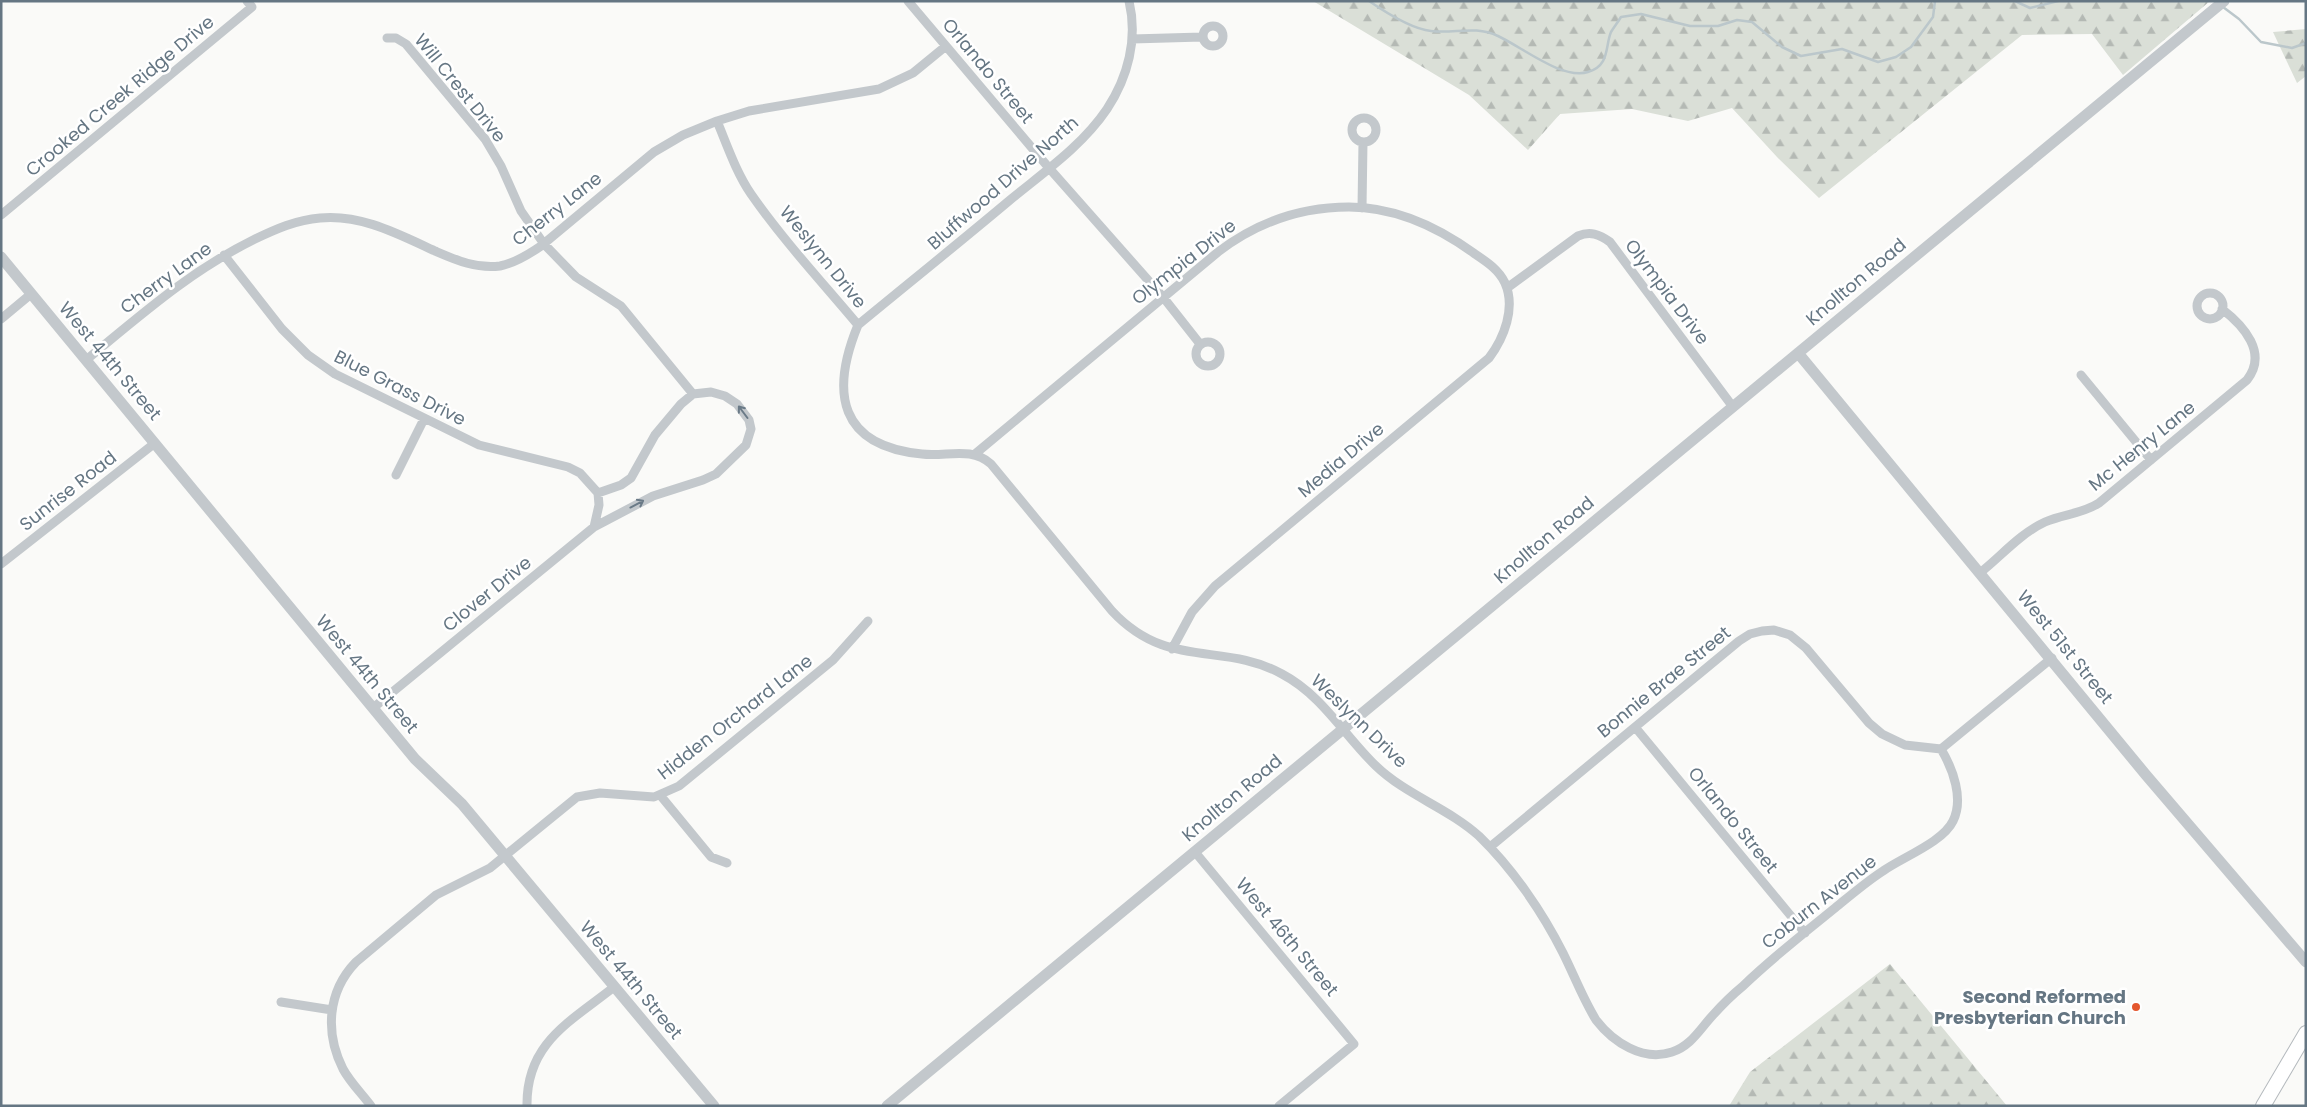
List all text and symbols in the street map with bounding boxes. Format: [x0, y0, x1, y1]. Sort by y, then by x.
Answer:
street label: Crooked Creek Ridge Drive [20, 9, 219, 182]
street label: Orlando Street [937, 13, 1040, 129]
street label: Will Crest Drive [409, 28, 512, 147]
street label: Bluffwood Drive North [922, 110, 1084, 255]
street label: Cherry Lane [507, 166, 607, 252]
street label: Weslynn Drive [774, 200, 873, 313]
street label: Olympia Drive [1126, 213, 1241, 310]
street label: Knollton Road [1800, 232, 1911, 331]
street label: Olympia Drive [1620, 234, 1715, 350]
street label: Cherry Lane [115, 236, 217, 319]
street label: West 44th Street [53, 296, 167, 425]
street label: Blue Grass Drive [330, 344, 470, 432]
street label: Mc Henry Lane [2083, 395, 2200, 496]
one-way arrow [738, 406, 749, 419]
street label: Media Drive [1292, 416, 1389, 503]
street label: Sunrise Road [14, 445, 121, 536]
street label: Knollton Road [1488, 490, 1599, 589]
one-way arrow [630, 499, 645, 509]
street label: Clover Drive [437, 550, 536, 637]
street label: West 51st Street [2012, 584, 2119, 709]
street label: West 44th Street [310, 609, 424, 738]
street label: Bonnie Brae Street [1592, 620, 1736, 743]
street label: Hidden Orchard Lane [652, 648, 817, 785]
street label: Weslynn Drive [1305, 668, 1413, 773]
street label: Knollton Road [1176, 748, 1287, 847]
street label: Orlando Street [1683, 761, 1784, 878]
street label: Coburn Avenue [1756, 849, 1881, 954]
street label: West 46th Street [1230, 872, 1344, 1001]
street label: West 44th Street [574, 915, 688, 1044]
place label: Second Reformed Presbyterian Church [1934, 984, 2126, 1030]
marker: Second Reformed Presbyterian Church [2130, 1001, 2142, 1013]

